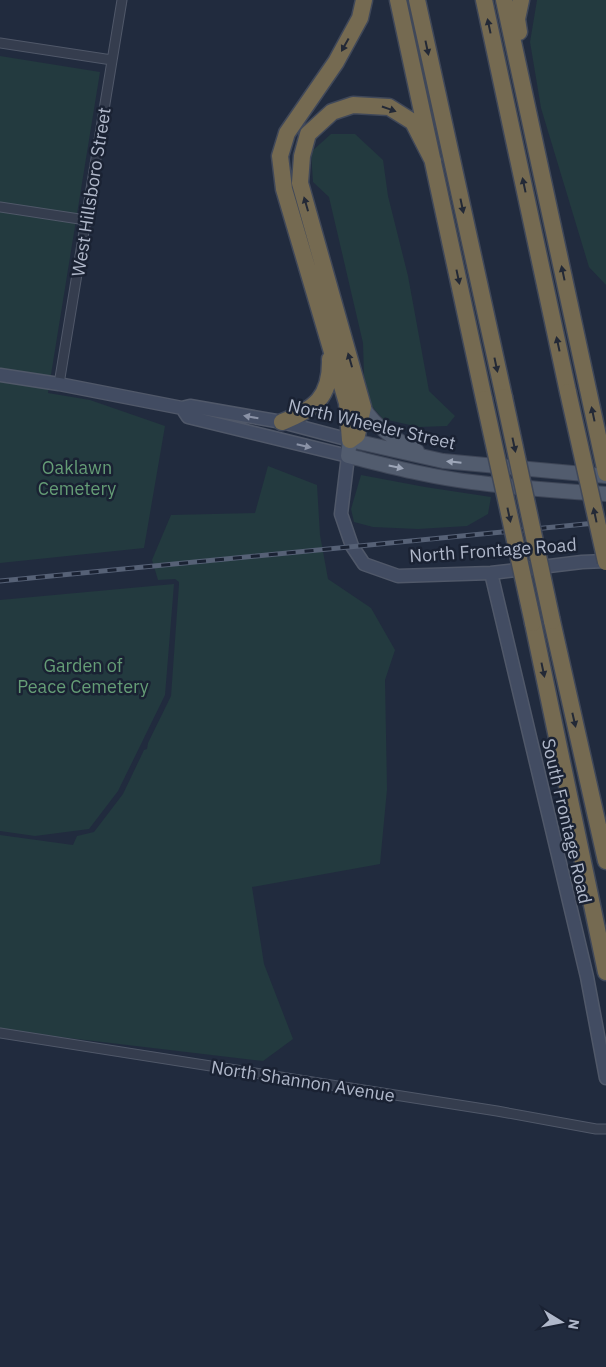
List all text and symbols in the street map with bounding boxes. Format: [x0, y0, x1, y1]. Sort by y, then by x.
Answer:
one-way arrow [485, 19, 493, 34]
one-way arrow [341, 38, 350, 51]
one-way arrow [423, 40, 431, 55]
one-way arrow [382, 105, 397, 113]
street label: West Hillsboro Street [66, 106, 116, 278]
one-way arrow [519, 177, 527, 193]
one-way arrow [301, 196, 309, 211]
one-way arrow [458, 199, 466, 214]
one-way arrow [559, 266, 567, 281]
one-way arrow [454, 270, 462, 285]
one-way arrow [554, 336, 562, 351]
one-way arrow [345, 352, 353, 367]
one-way arrow [493, 358, 501, 374]
street label: North Wheeler Street [286, 394, 458, 454]
one-way arrow [589, 407, 597, 422]
one-way arrow [243, 412, 259, 420]
one-way arrow [510, 438, 518, 453]
one-way arrow [297, 442, 312, 450]
park label: Oaklawn Cemetery [38, 456, 116, 500]
one-way arrow [446, 458, 462, 466]
one-way arrow [388, 463, 403, 471]
one-way arrow [591, 506, 599, 522]
one-way arrow [505, 508, 513, 523]
street label: North Frontage Road [409, 533, 577, 567]
park label: Garden of Peace Cemetery [17, 654, 149, 698]
one-way arrow [539, 663, 547, 678]
one-way arrow [571, 713, 579, 729]
street label: South Frontage Road [537, 736, 597, 906]
street label: North Shannon Avenue [210, 1055, 397, 1107]
north arrow [536, 1297, 586, 1347]
text: N [564, 1318, 584, 1331]

